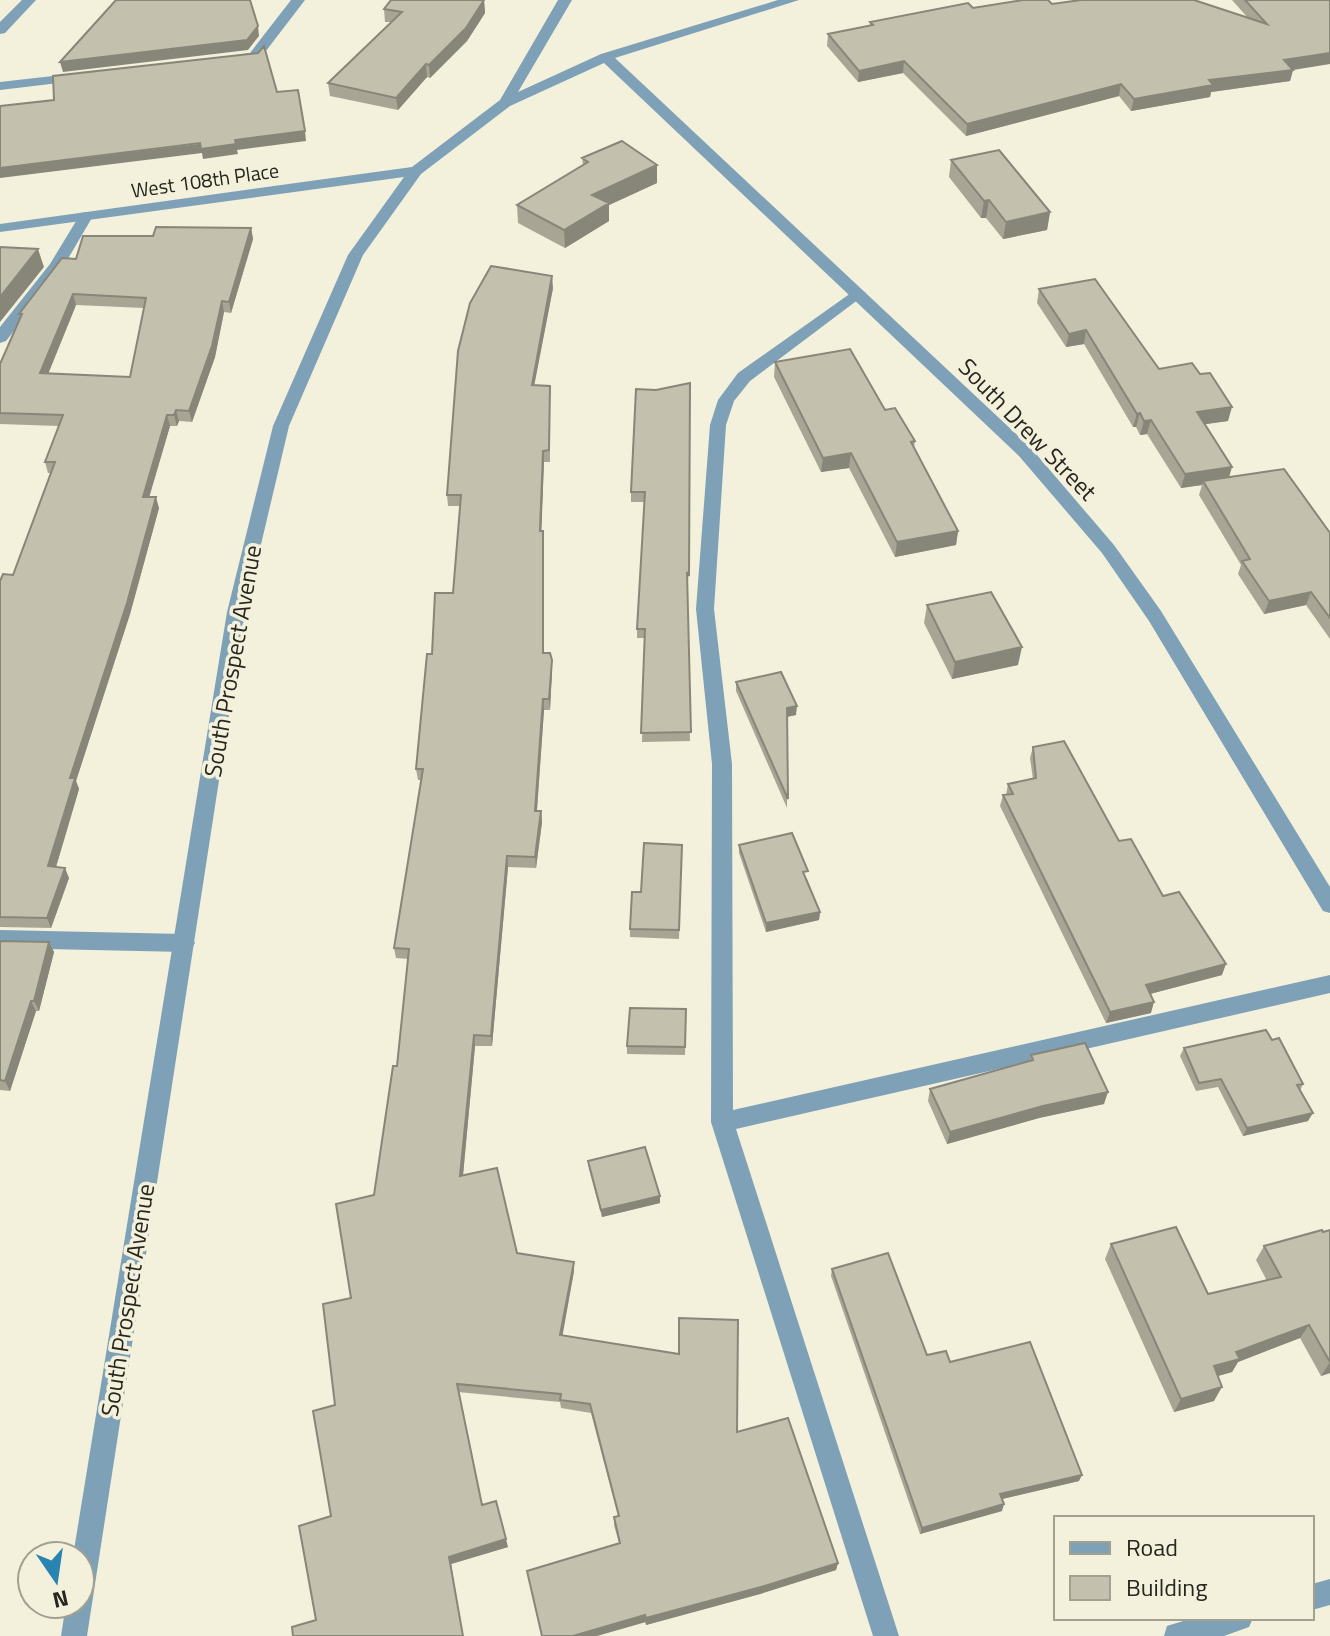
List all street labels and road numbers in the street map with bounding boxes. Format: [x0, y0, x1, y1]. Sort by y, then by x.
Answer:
street label: West 108th Place [129, 154, 281, 206]
street label: South Drew Street [950, 350, 1106, 509]
street label: South Prospect Avenue [194, 542, 270, 780]
street label: South Prospect Avenue [91, 1181, 163, 1419]

